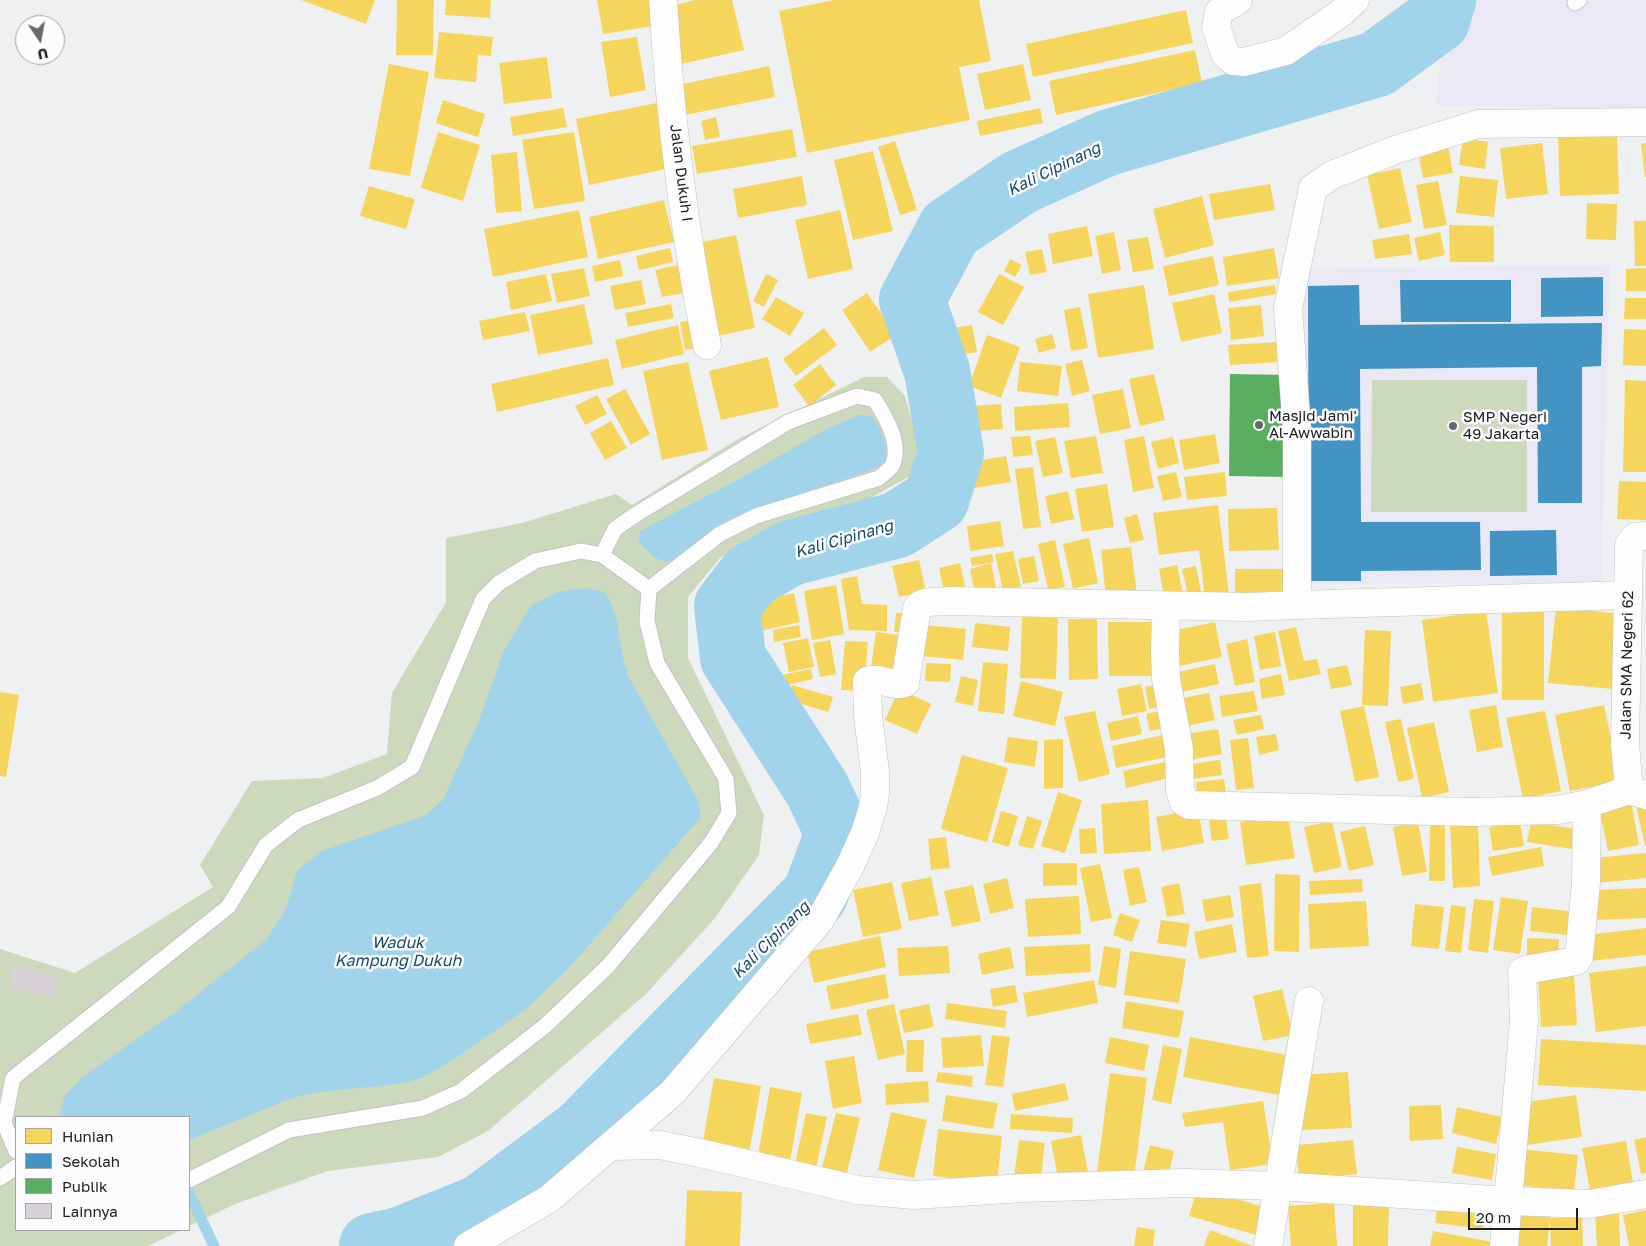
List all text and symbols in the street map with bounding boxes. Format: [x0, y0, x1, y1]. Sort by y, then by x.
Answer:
north arrow [15, 15, 65, 65]
text: U [36, 45, 50, 64]
street label: Jalan Dukuh I [666, 123, 696, 223]
water label: Kali Cipinang [1004, 138, 1104, 200]
place label: Masjid Jami' Al-Awwabin [1269, 407, 1357, 442]
place label: SMP Negeri 49 Jakarta [1463, 408, 1547, 443]
marker: Masjid Jami' Al-Awwabin [1253, 419, 1265, 431]
marker: SMP Negeri 49 Jakarta [1447, 420, 1459, 432]
water label: Kali Cipinang [793, 516, 895, 562]
street label: Jalan SMA Negeri 62 [1617, 590, 1637, 740]
water label: Kali Cipinang [728, 897, 814, 983]
water label: Waduk Kampung Dukuh [335, 933, 461, 971]
legend [15, 1116, 190, 1231]
text: Hunian [62, 1127, 113, 1145]
text: Sekolah [62, 1152, 120, 1170]
text: Publik [62, 1177, 107, 1195]
scale bar [1471, 1198, 1581, 1230]
text: Lainnya [62, 1202, 118, 1220]
text: 20 m [1476, 1208, 1511, 1226]

